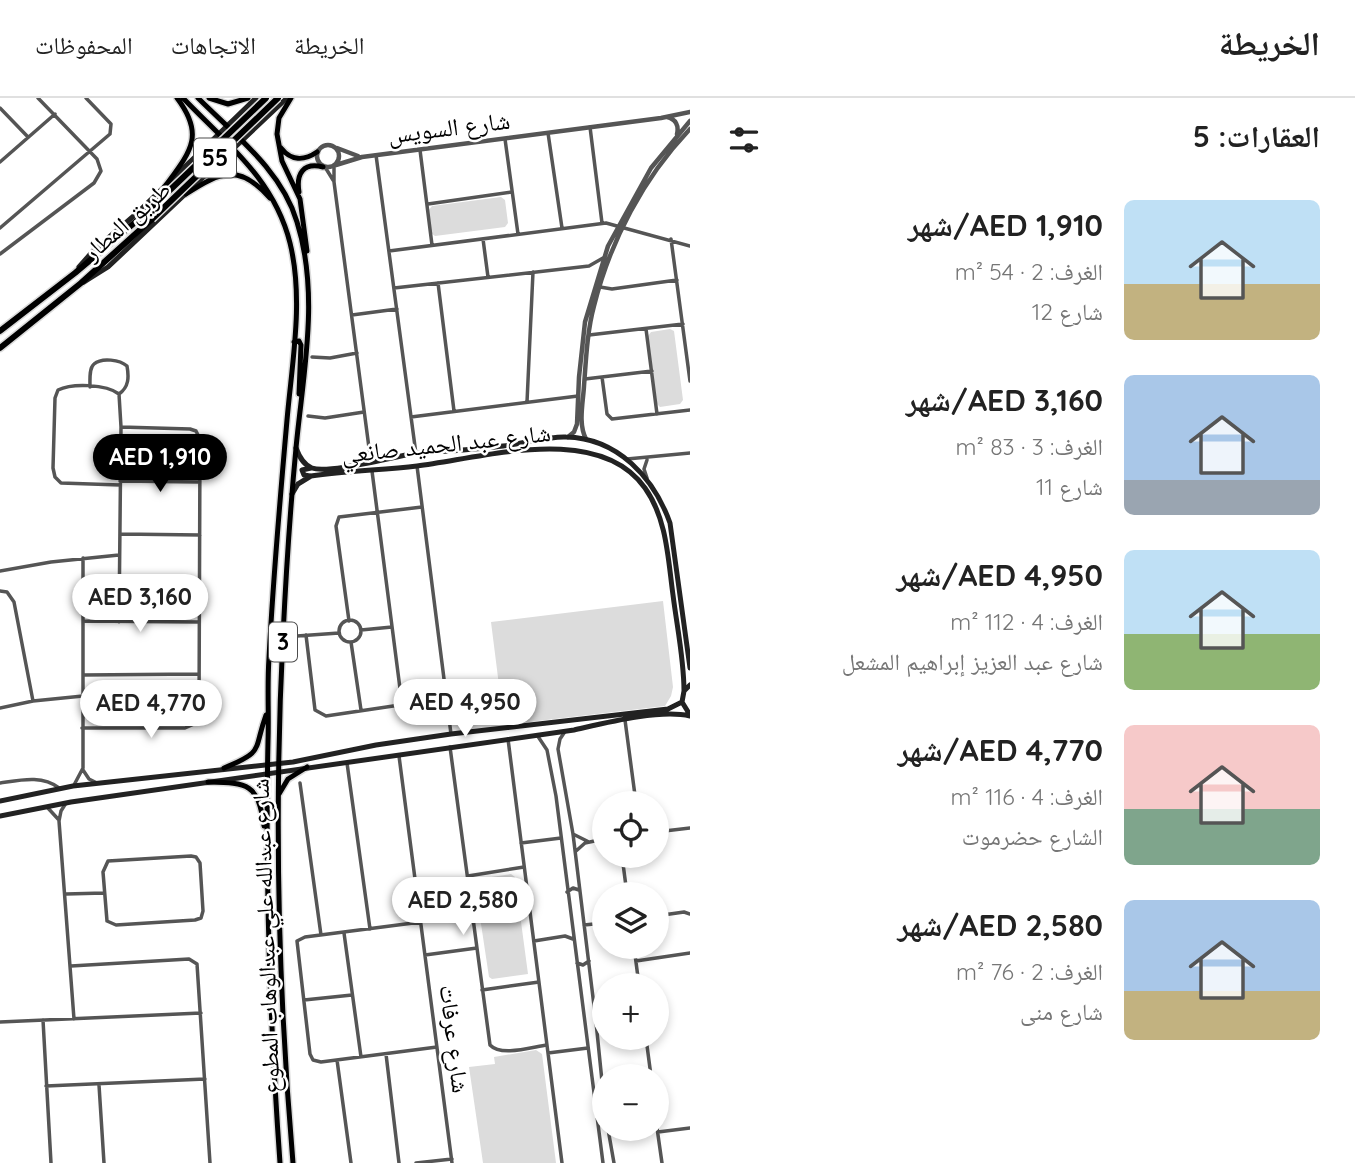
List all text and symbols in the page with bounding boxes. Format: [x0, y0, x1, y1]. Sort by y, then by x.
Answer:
text: الخريطة [1219, 22, 1320, 63]
text: المحفوظات [35, 30, 133, 60]
text: الاتجاهات [171, 30, 256, 60]
text: الخريطة [294, 30, 365, 60]
street label: شارع السويس [386, 105, 512, 150]
text: العقارات: 5 [1193, 117, 1320, 155]
icon: filters [725, 121, 763, 159]
road number: 55 [194, 138, 236, 178]
street label: طريق المطار [75, 174, 177, 267]
text: AED 1,910/شهر [908, 206, 1103, 244]
icon: home [1180, 228, 1264, 312]
text: الغرف: 2 · 54 m² [955, 257, 1103, 286]
text: شارع 12 [1032, 297, 1103, 326]
text: AED 3,160/شهر [906, 381, 1103, 419]
icon: home [1180, 403, 1264, 487]
street label: شارع عبد الحميد صانعي [340, 417, 553, 474]
text: الغرف: 3 · 83 m² [956, 432, 1103, 461]
pin: AED 1,910 [80, 434, 240, 494]
text: AED 1,910 [109, 442, 211, 471]
text: شارع 11 [1036, 472, 1103, 501]
text: AED 4,950/شهر [896, 556, 1103, 594]
pin: AED 3,160 [60, 574, 220, 634]
icon: home [1180, 578, 1264, 662]
text: AED 3,160 [88, 582, 192, 611]
text: الغرف: 4 · 112 m² [950, 607, 1103, 636]
road number: 3 [269, 622, 297, 662]
text: شارع عبد العزيز إبراهيم المشعل [842, 647, 1103, 676]
pin: AED 4,770 [71, 680, 231, 740]
pin: AED 4,950 [385, 680, 545, 739]
text: AED 4,950 [409, 687, 521, 716]
text: AED 4,770 [96, 688, 206, 717]
text: AED 4,770/شهر [898, 731, 1103, 769]
icon: home [1180, 753, 1264, 837]
street label: شارع عبدالله علي عبدالوهاب المطوع [245, 778, 291, 1094]
text: الغرف: 4 · 116 m² [951, 782, 1103, 811]
map controls [592, 791, 669, 1141]
button: locate [592, 791, 669, 868]
text: الشارع حضرموت [962, 822, 1103, 851]
pin: AED 2,580 [383, 878, 543, 937]
button: layers [592, 882, 669, 959]
text: AED 2,580 [408, 885, 518, 914]
text: AED 2,580/شهر [898, 906, 1103, 944]
icon: home [1180, 928, 1264, 1012]
text: الغرف: 2 · 76 m² [956, 957, 1103, 986]
button: + [592, 973, 669, 1050]
street label: شارع عرفات [432, 983, 477, 1095]
text: شارع منى [1020, 997, 1103, 1026]
button: − [592, 1064, 669, 1141]

